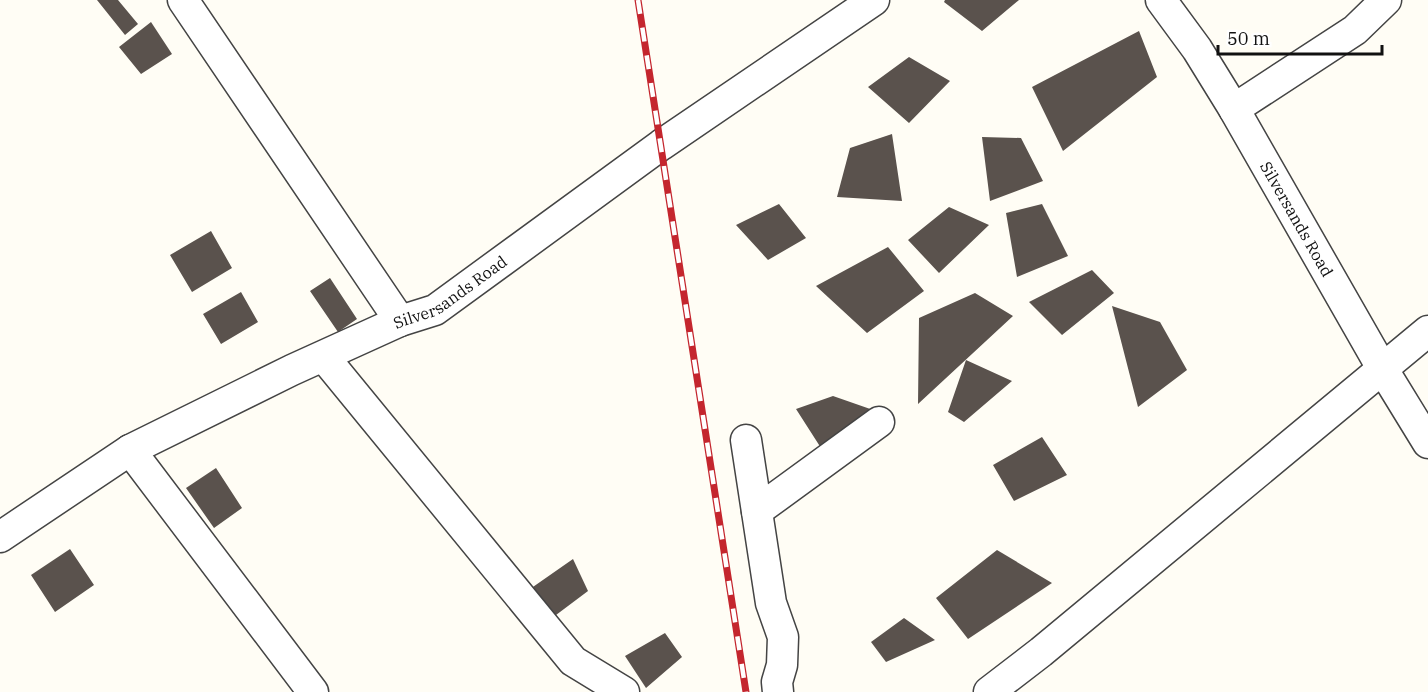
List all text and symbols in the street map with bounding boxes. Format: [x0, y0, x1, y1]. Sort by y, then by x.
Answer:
scale bar [1218, 18, 1382, 56]
text: 50 m [1227, 27, 1270, 50]
street label: Silversands Road [1256, 158, 1338, 280]
street label: Silversands Road [390, 251, 511, 333]

